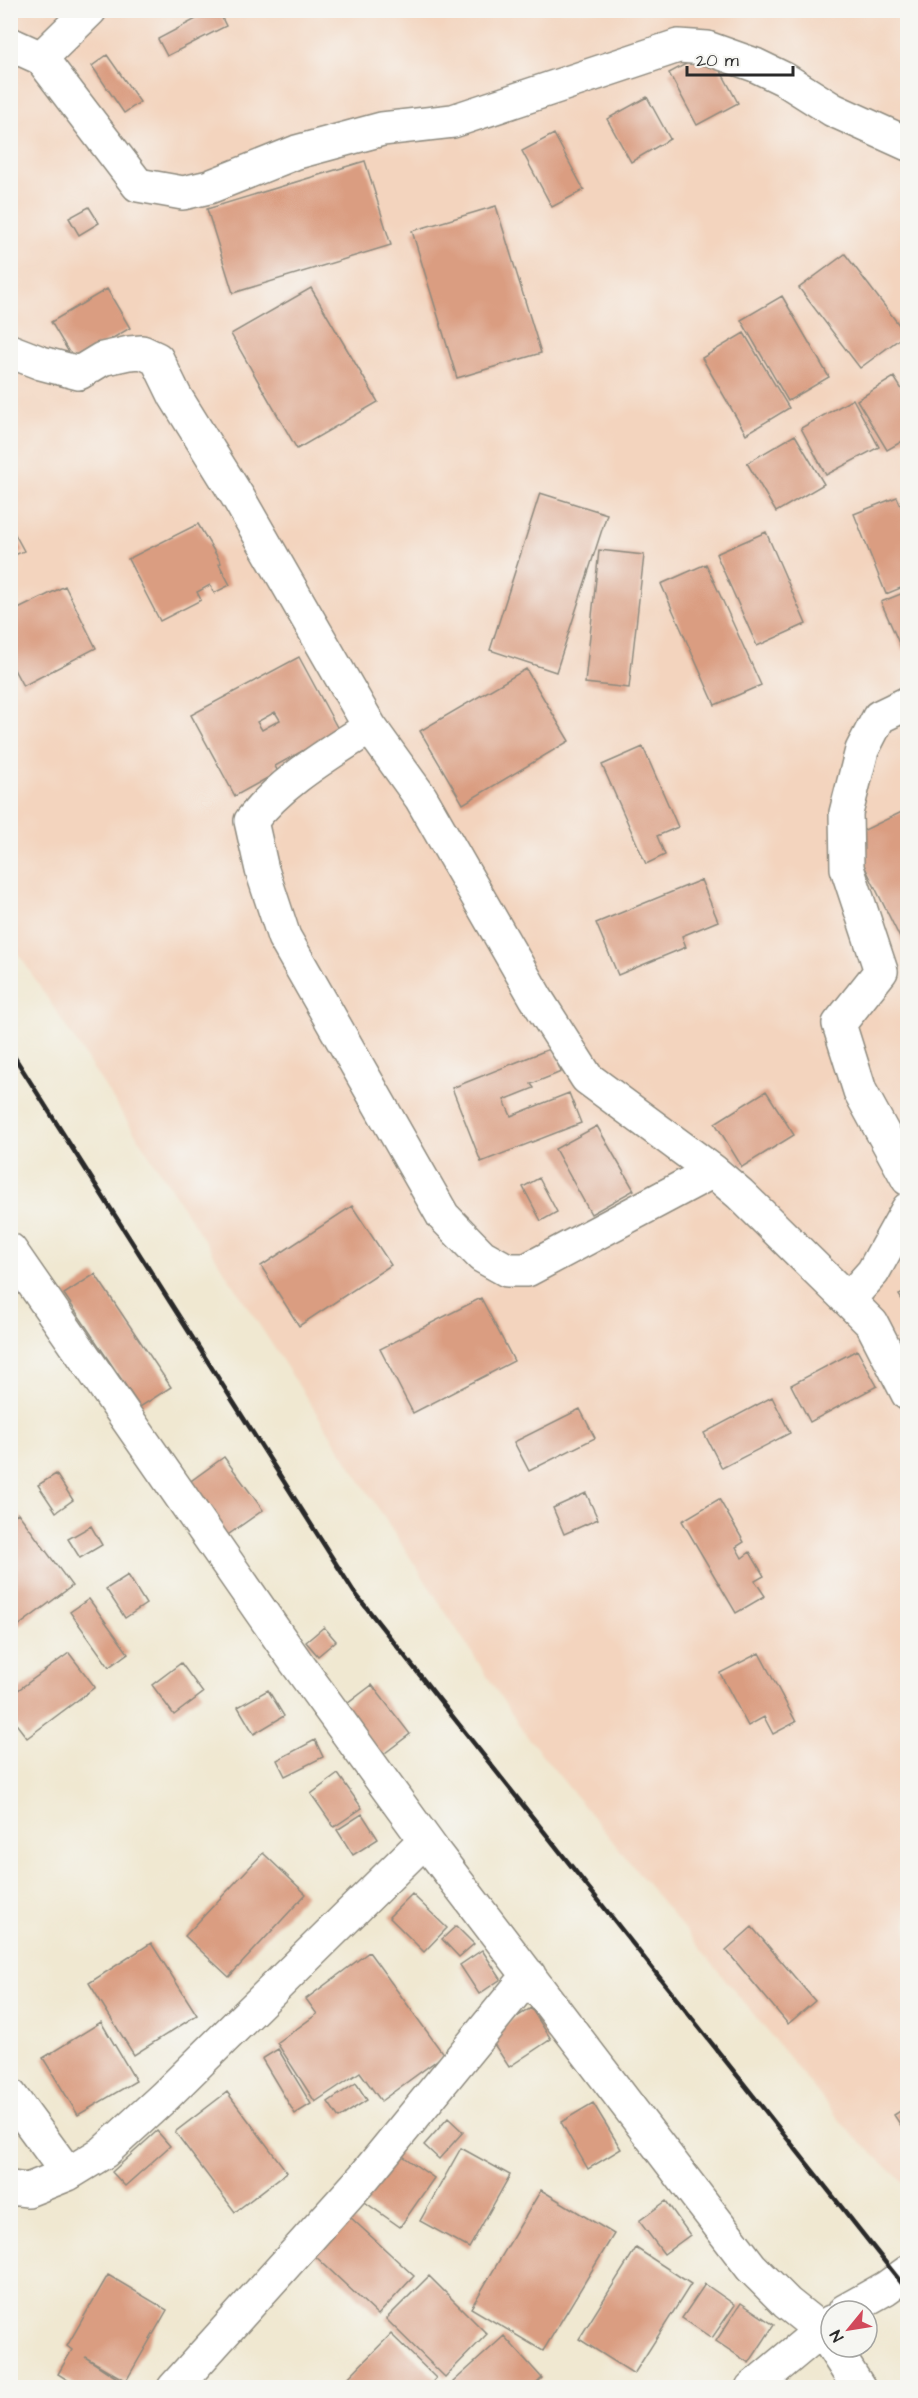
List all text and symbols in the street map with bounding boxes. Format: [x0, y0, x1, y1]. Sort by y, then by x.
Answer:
scale bar [687, 39, 794, 77]
text: 20 m [696, 48, 739, 73]
north arrow [819, 2299, 879, 2359]
text: N [825, 2326, 849, 2346]

